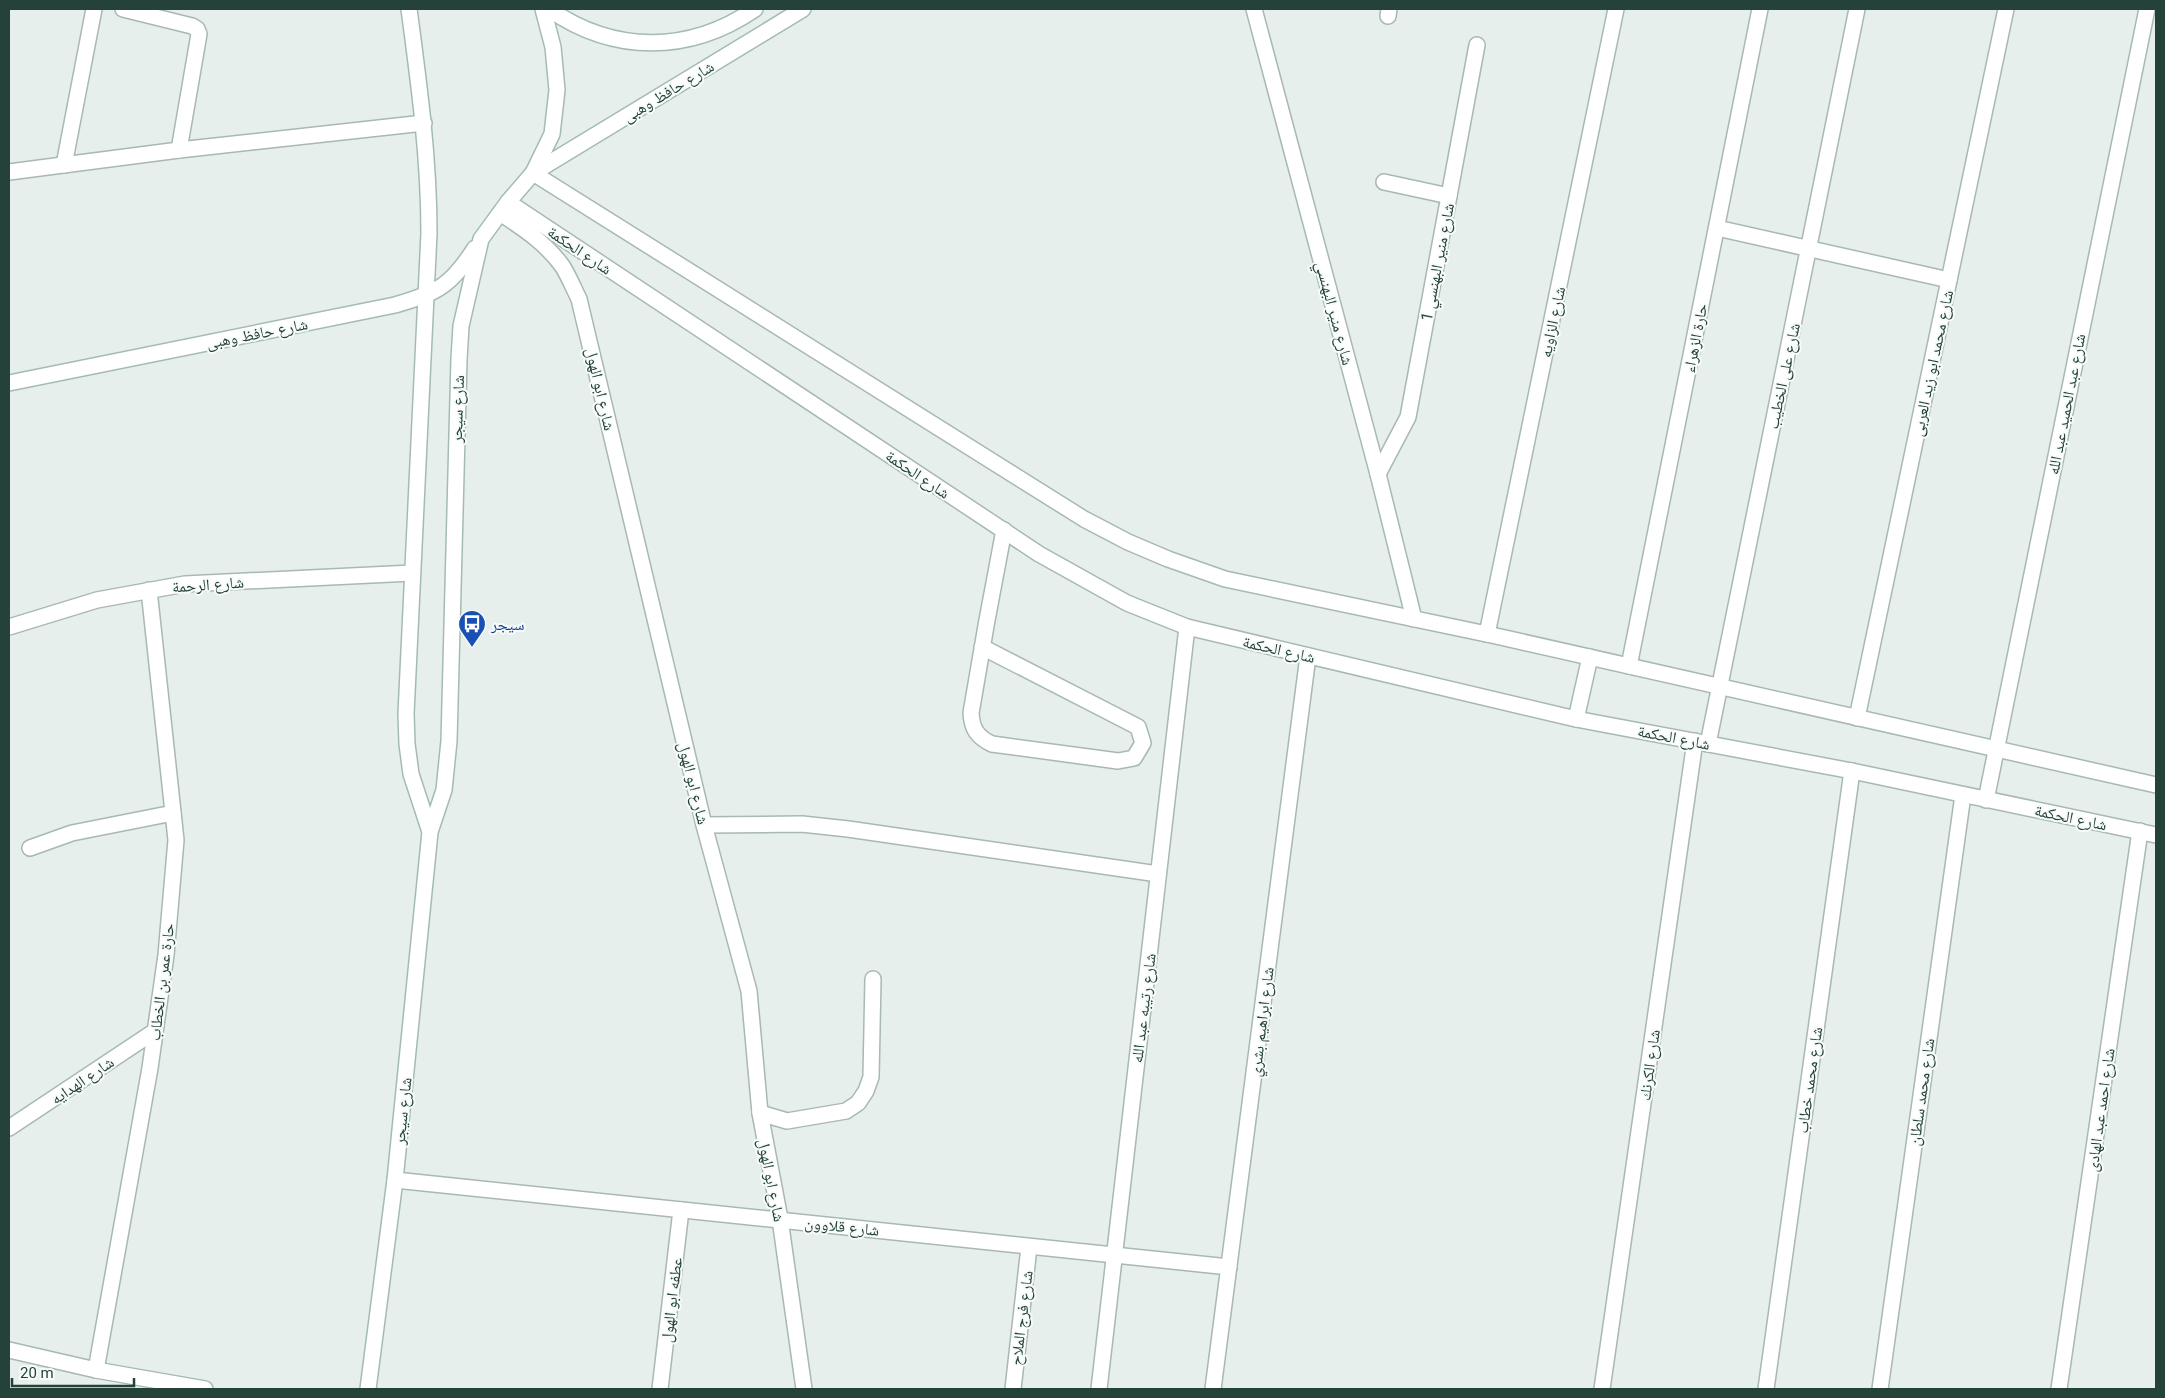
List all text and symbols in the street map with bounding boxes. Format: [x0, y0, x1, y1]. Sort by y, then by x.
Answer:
street label: شارع حافظ وهبى [619, 57, 718, 127]
street label: شارع منير البهنسي 1 [1417, 202, 1461, 323]
street label: شارع الحكمة [543, 222, 615, 280]
street label: شارع منير البهنسي [1309, 259, 1358, 368]
street label: شارع الزاويه [1536, 285, 1570, 360]
street label: شارع محمد ابو زيد العربى [1908, 288, 1958, 438]
street label: حارة الزهراء [1679, 302, 1711, 374]
street label: شارع حافظ وهبى [205, 314, 310, 354]
street label: شارع على الخطيب [1763, 321, 1805, 431]
street label: شارع عبد الحميد عبد الله [2044, 332, 2090, 476]
street label: شارع ابو الهول [581, 346, 619, 433]
street label: شارع سيجر [447, 375, 469, 444]
street label: شارع الحكمة [881, 446, 953, 504]
street label: شارع الرحمة [171, 573, 245, 597]
bus stop icon: سيجر [457, 609, 487, 648]
place label: سيجر [490, 615, 524, 634]
street label: شارع الحكمة [1241, 632, 1317, 668]
street label: شارع الحكمة [1636, 721, 1712, 755]
street label: شارع ابو الهول [673, 740, 713, 827]
street label: شارع الحكمة [2033, 801, 2109, 835]
street label: حارة عمر بن الخطاب [145, 922, 179, 1042]
street label: شارع رتيبه عبد الله [1127, 952, 1161, 1064]
street label: شارع ابراهيم بشري [1245, 966, 1281, 1078]
street label: شارع محمد خطاب [1793, 1026, 1827, 1135]
street label: شارع الكرنك [1635, 1028, 1665, 1102]
street label: شارع محمد سلطان [1905, 1037, 1939, 1147]
street label: شارع احمد عبد الهادى [2082, 1047, 2120, 1173]
street label: شارع الهدايه [47, 1052, 118, 1109]
street label: شارع سيجر [389, 1076, 416, 1147]
street label: شارع ابو الهول [753, 1137, 789, 1224]
street label: شارع قلاوون [803, 1213, 880, 1241]
street label: عطفه ابو الهول [657, 1256, 687, 1344]
street label: شارع فرج الملاح [1006, 1270, 1038, 1367]
scale bar [12, 1356, 135, 1388]
text: 20 m [20, 1364, 54, 1382]

